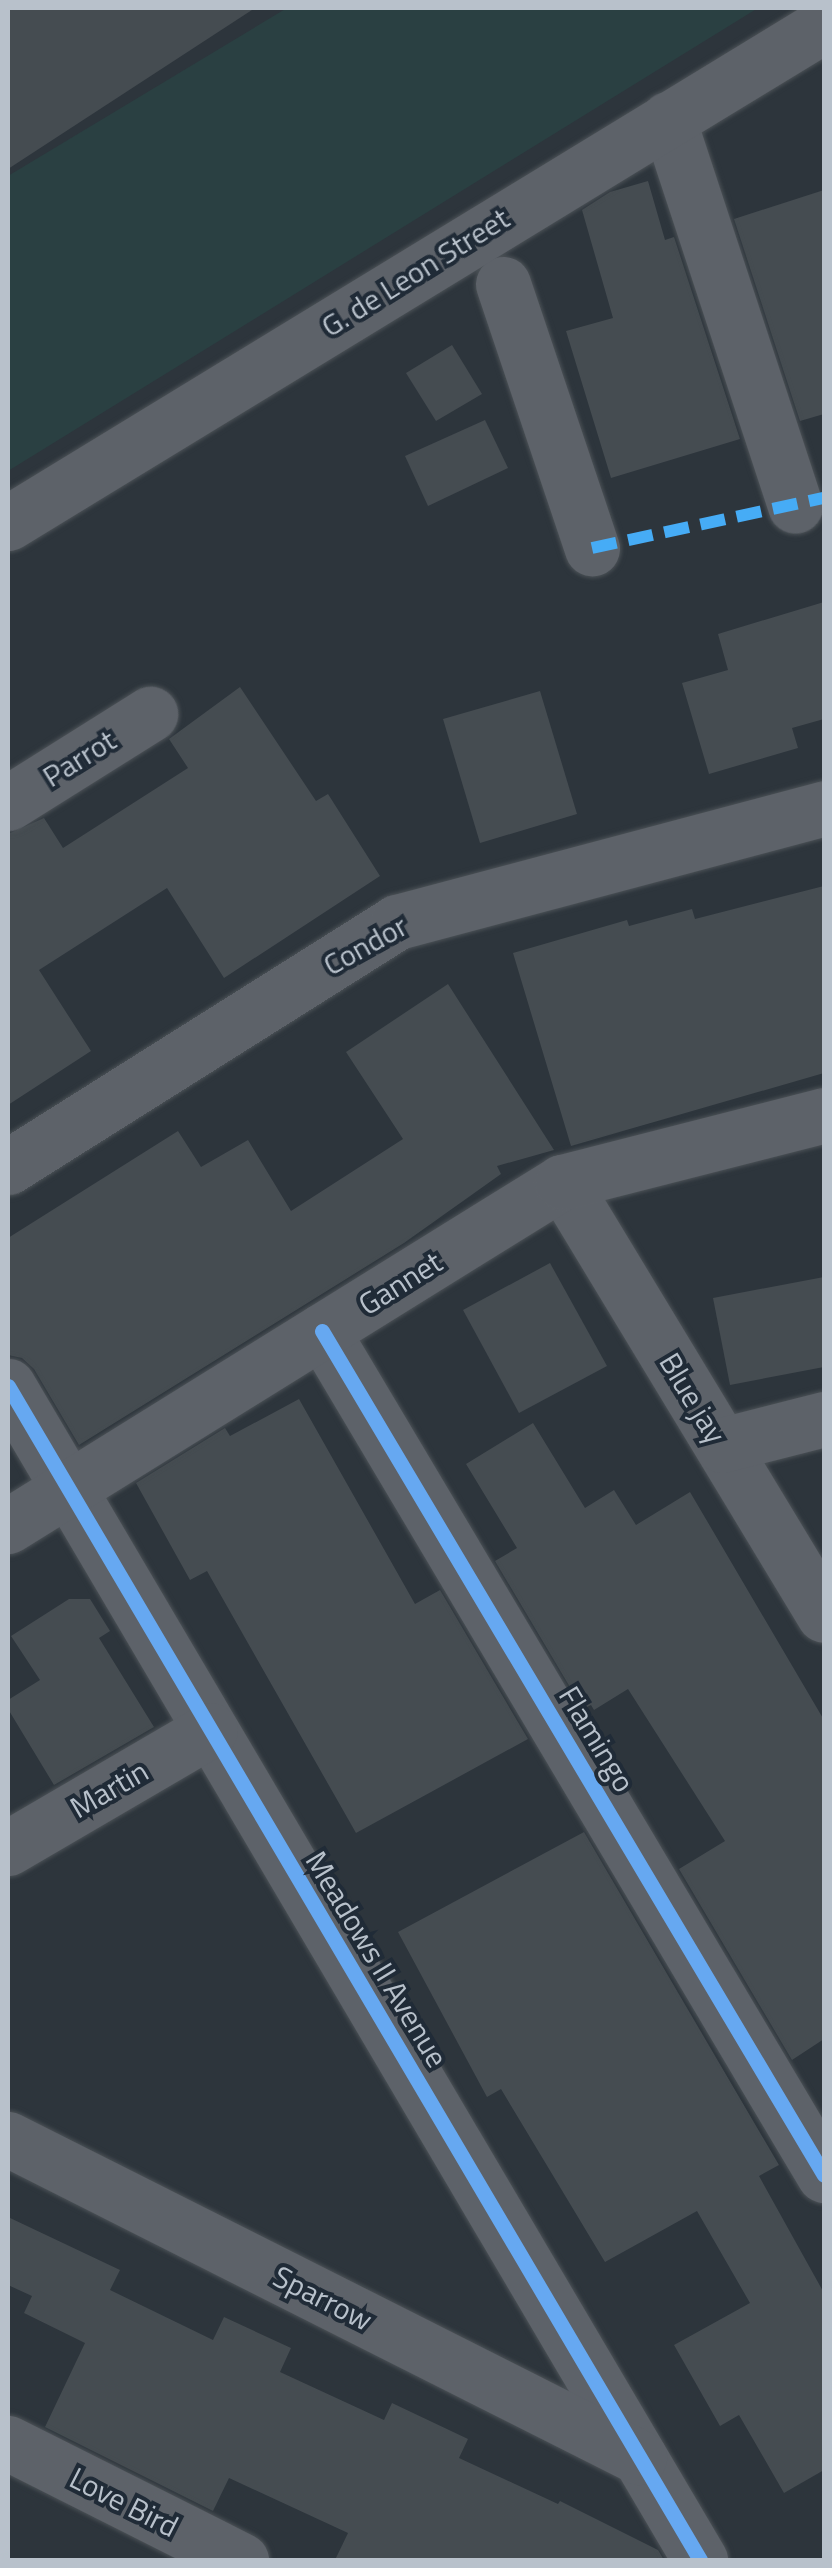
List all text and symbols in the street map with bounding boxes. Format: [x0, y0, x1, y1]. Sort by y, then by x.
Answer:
street label: G. de Leon Street [315, 200, 515, 344]
street label: Parrot [36, 722, 122, 794]
street label: Condor [317, 907, 413, 983]
street label: Gannet [352, 1244, 448, 1322]
street label: Blue jay [652, 1346, 734, 1450]
street label: Flamingo [552, 1680, 642, 1798]
street label: Martin [64, 1752, 154, 1826]
street label: Meadows II Avenue [298, 1845, 456, 2073]
street label: Sparrow [268, 2258, 378, 2338]
street label: Love Bird [64, 2459, 184, 2545]

